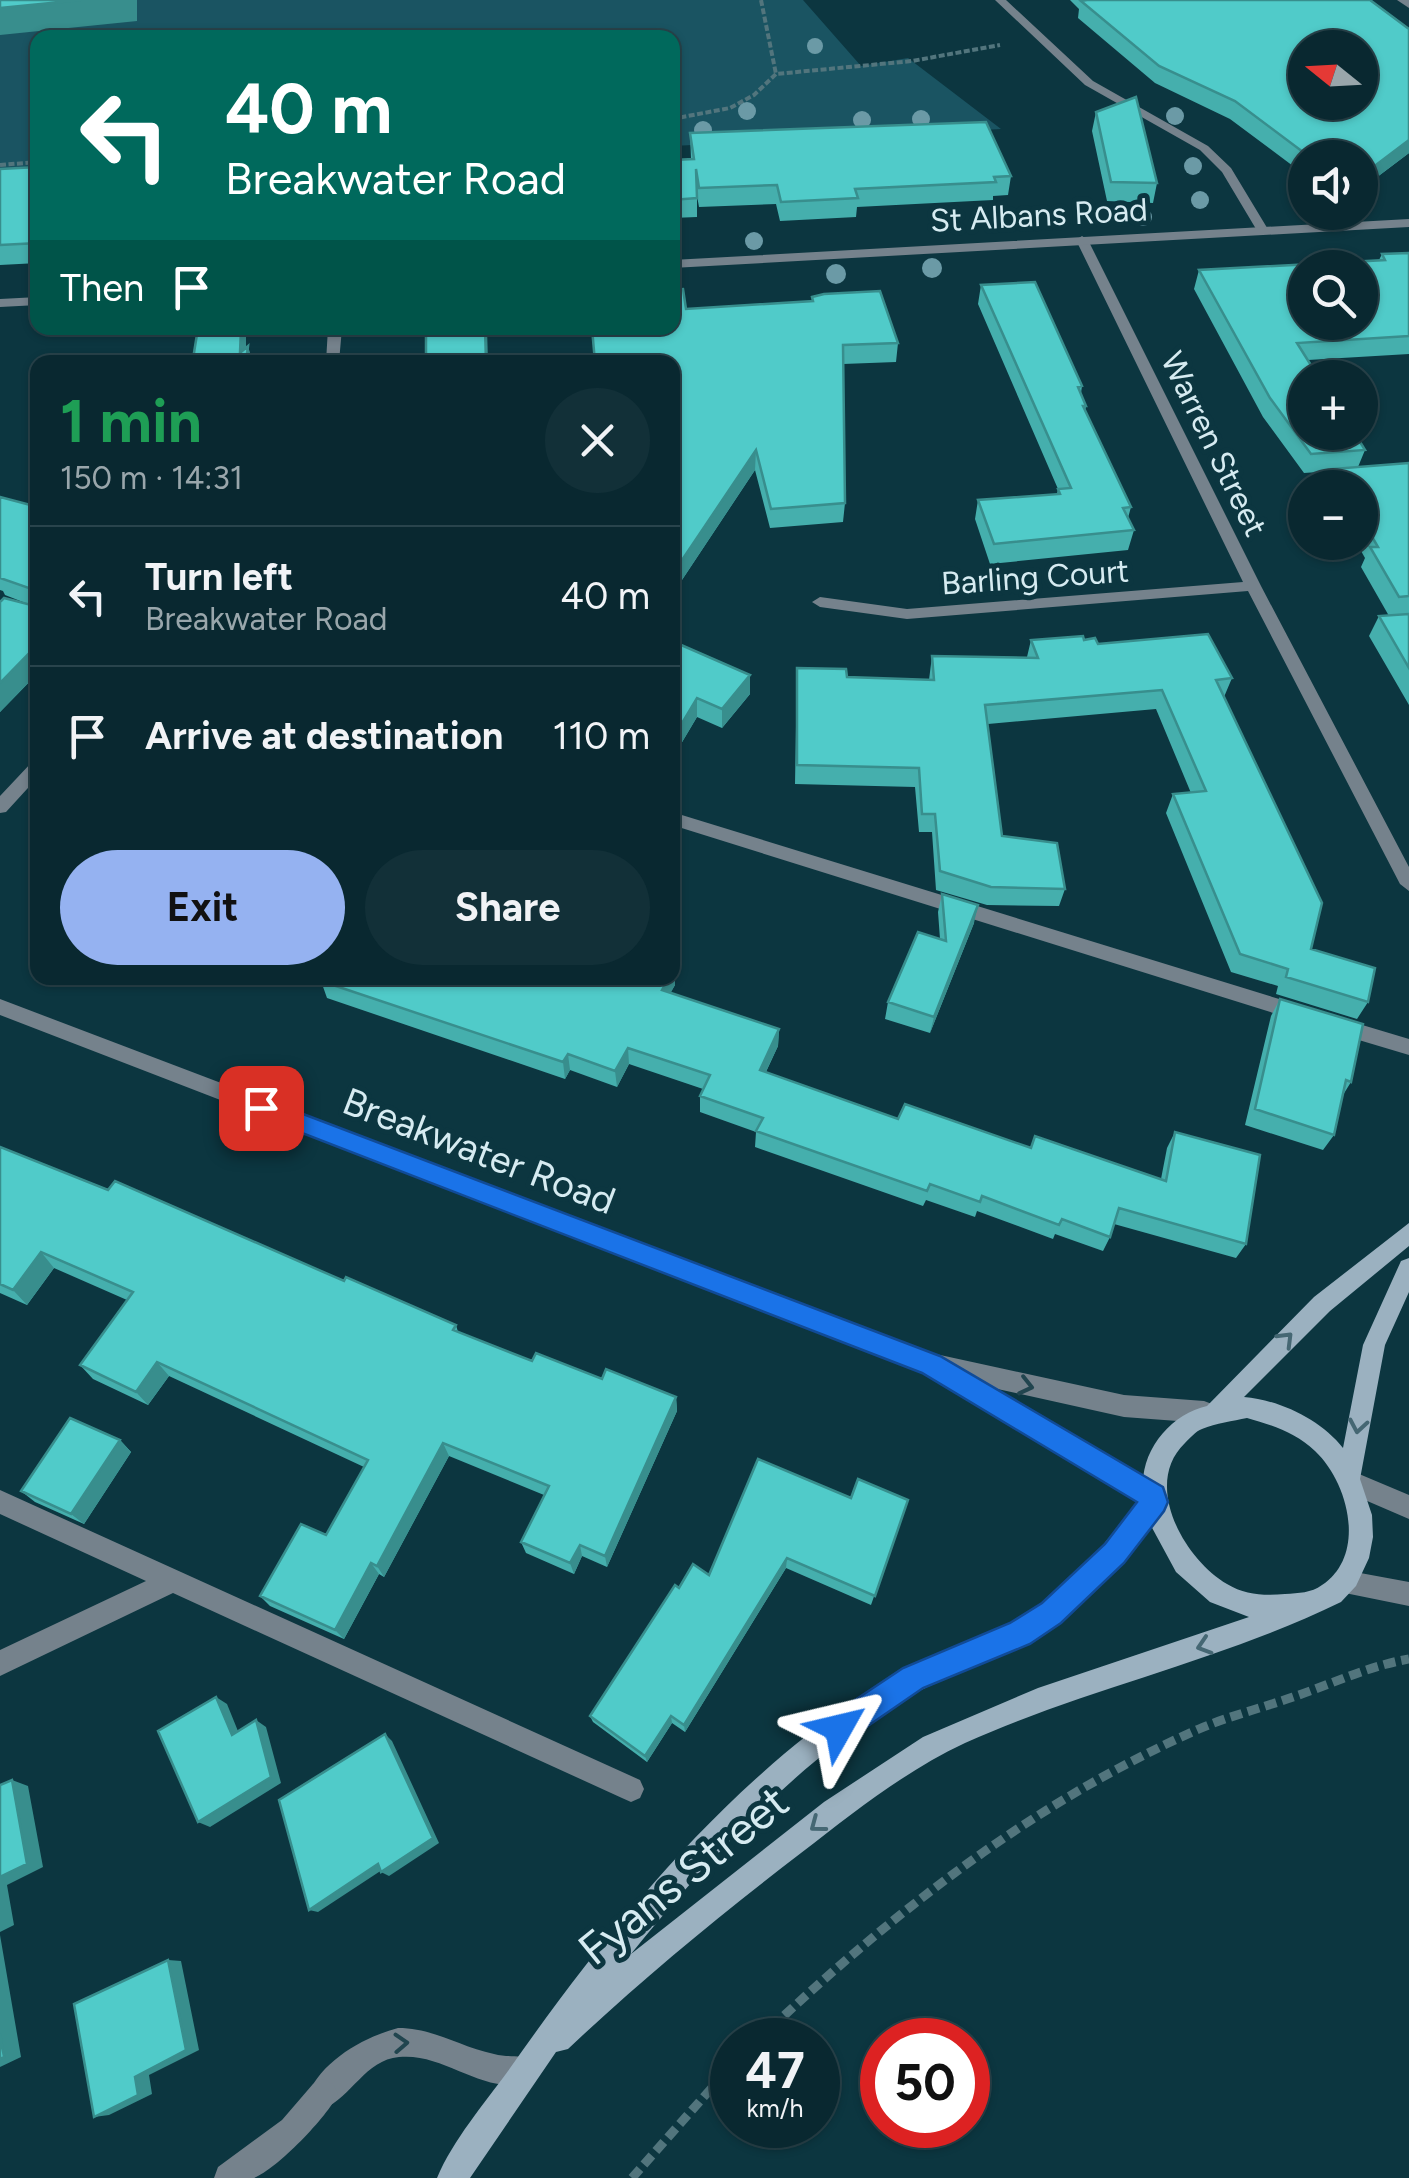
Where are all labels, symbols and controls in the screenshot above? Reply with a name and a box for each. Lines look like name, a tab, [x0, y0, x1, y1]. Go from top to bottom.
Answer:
north arrow	[1288, 30, 1378, 120]
map controls	[1288, 30, 1378, 560]
text: 40 m	[225, 66, 392, 151]
icon: left	[60, 70, 190, 200]
button: sound	[1288, 140, 1378, 230]
text: Breakwater Road	[225, 151, 566, 205]
street label: St Albans Road	[929, 190, 1149, 240]
button: search	[1288, 250, 1378, 340]
icon: arrive	[164, 260, 219, 315]
text: Then	[60, 265, 144, 311]
street label: Warren Street	[1153, 346, 1275, 542]
button: +	[1288, 360, 1378, 450]
text: 1 min	[60, 385, 202, 457]
button: close	[545, 388, 650, 493]
text: 150 m · 14:31	[60, 459, 243, 497]
button: −	[1288, 470, 1378, 560]
street label: Barling Court	[940, 551, 1130, 603]
text: Turn left	[145, 554, 293, 600]
icon: left	[60, 569, 115, 624]
text: 40 m	[560, 573, 650, 619]
text: Breakwater Road	[145, 600, 388, 638]
icon: arrive	[60, 709, 115, 764]
text: Arrive at destination	[145, 713, 503, 759]
text: 110 m	[553, 713, 650, 759]
button: Exit	[60, 850, 345, 965]
button: Share	[365, 850, 650, 965]
pin	[219, 1066, 304, 1151]
street label: Breakwater Road	[336, 1078, 622, 1224]
icon: arrive	[234, 1081, 289, 1136]
one-way arrow	[1274, 1333, 1292, 1351]
one-way arrow	[1017, 1374, 1034, 1395]
one-way arrow	[1348, 1418, 1369, 1435]
one-way arrow	[1197, 1635, 1214, 1655]
position arrow	[787, 1676, 891, 1780]
street label: Fyans Street	[567, 1774, 799, 1976]
one-way arrow	[810, 1813, 828, 1830]
speed limit sign: 50	[860, 2018, 990, 2148]
one-way arrow	[394, 2033, 409, 2054]
text: 47	[745, 2040, 805, 2101]
text: km/h	[746, 2093, 804, 2123]

